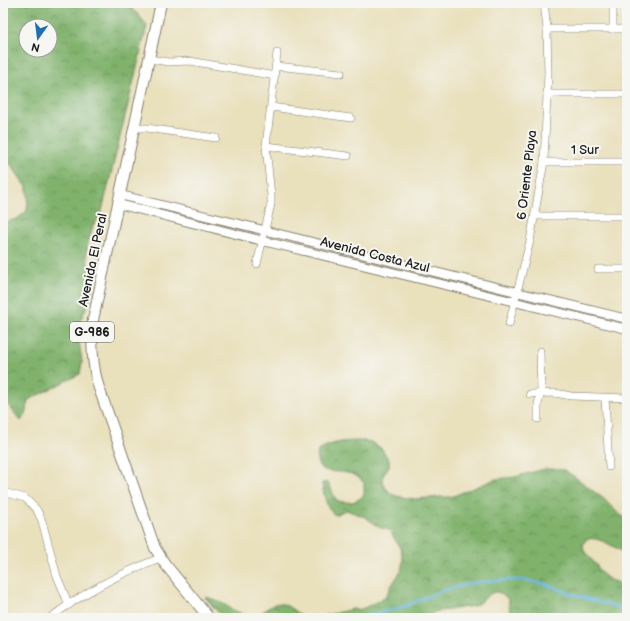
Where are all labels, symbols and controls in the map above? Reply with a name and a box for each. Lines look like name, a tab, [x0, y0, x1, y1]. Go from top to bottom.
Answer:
north arrow	[18, 18, 58, 58]
text: N	[30, 40, 41, 55]
street label: 6 Oriente Playa	[514, 129, 540, 221]
street label: 1 Sur	[571, 142, 599, 158]
street label: Avenida El Peral	[75, 212, 111, 308]
street label: Avenida Costa Azul	[319, 234, 431, 276]
road number: G-986	[70, 322, 114, 342]

